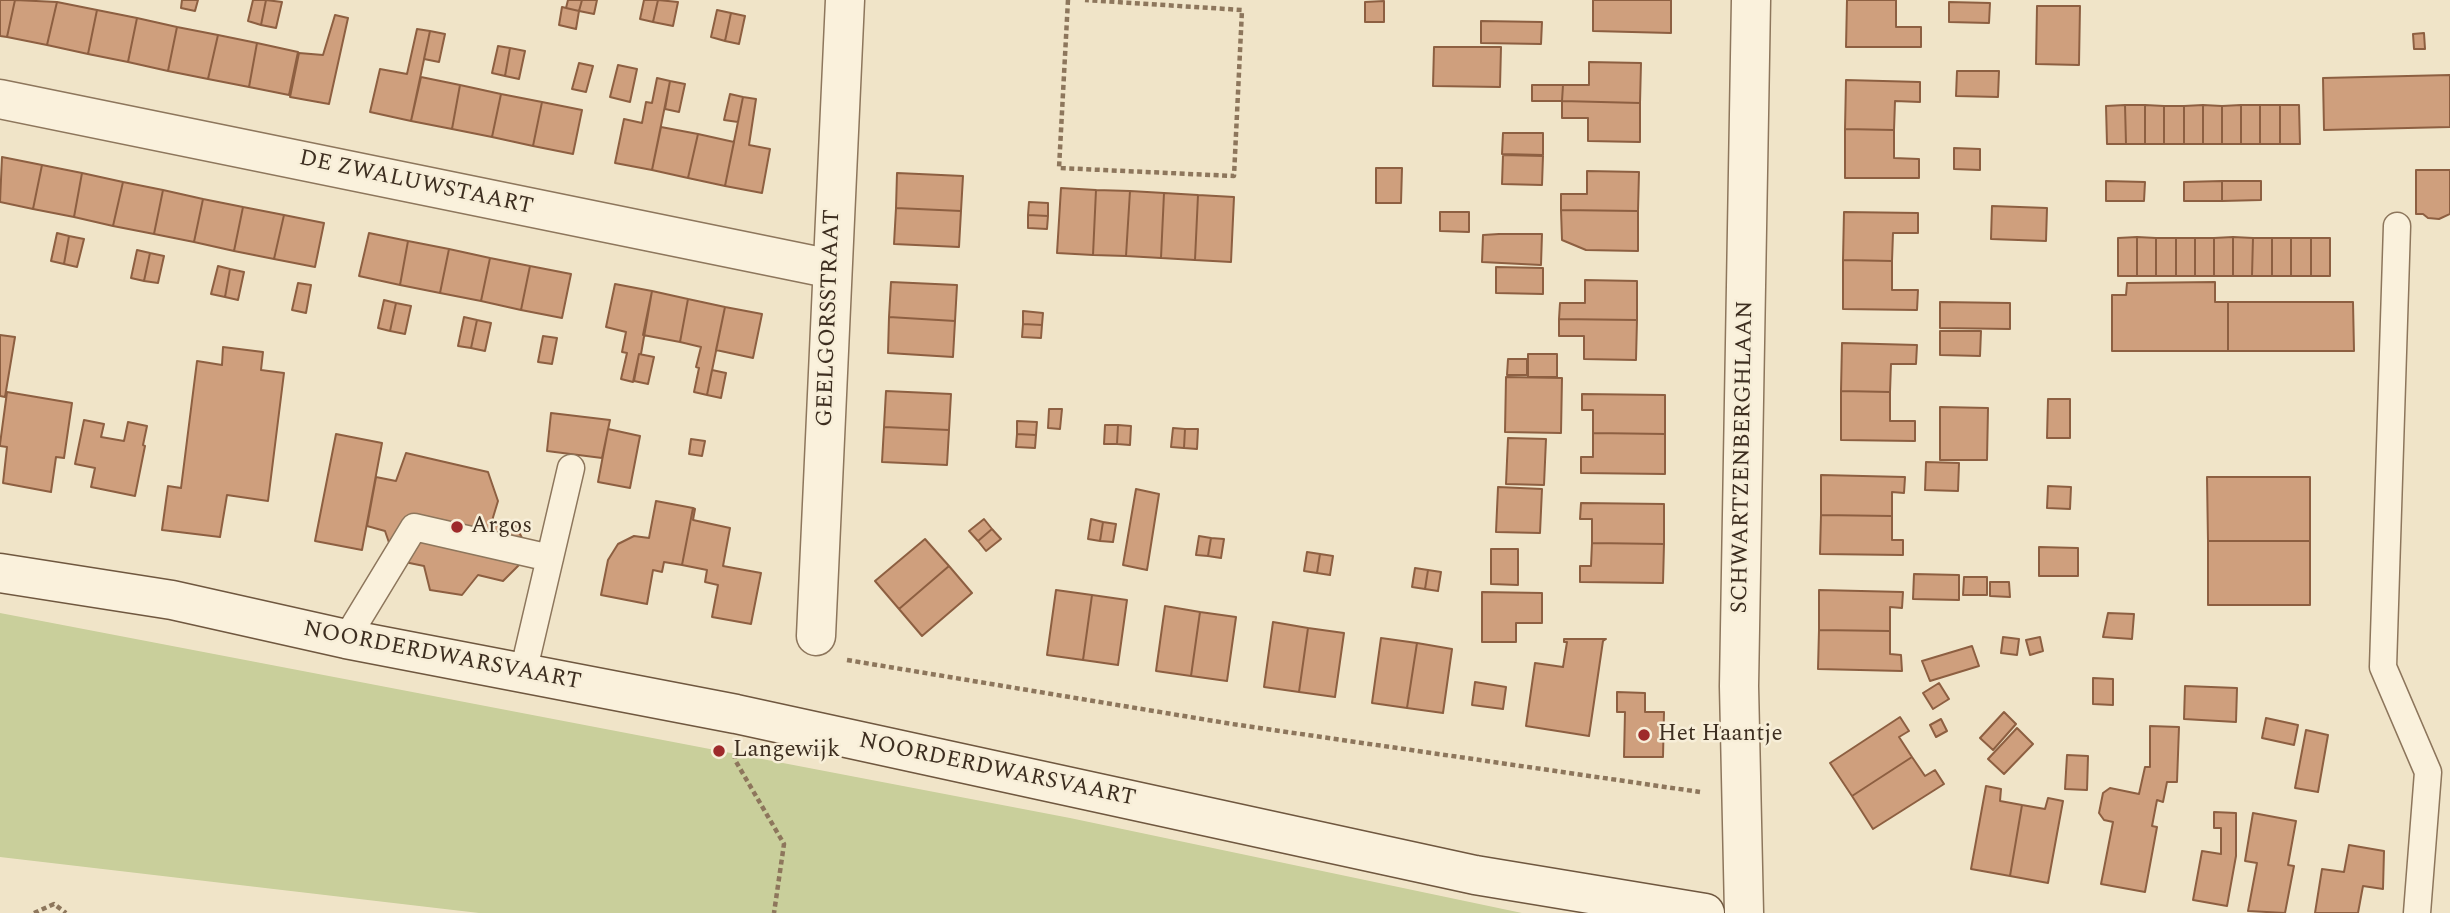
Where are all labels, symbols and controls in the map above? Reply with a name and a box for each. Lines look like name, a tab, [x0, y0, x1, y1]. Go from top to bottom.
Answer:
street label: DE ZWALUWSTAART	[296, 146, 536, 222]
street label: GEELGORSSTRAAT	[812, 209, 848, 427]
street label: SCHWARTZENBERGHLAAN	[1727, 300, 1761, 614]
place label: Argos	[471, 513, 532, 541]
marker: Argos	[449, 519, 465, 535]
street label: NOORDERDWARSVAART	[301, 617, 583, 697]
place label: Het Haantje	[1658, 721, 1783, 749]
marker: Het Haantje	[1636, 727, 1652, 743]
street label: NOORDERDWARSVAART	[856, 728, 1138, 814]
place label: Langewijk	[733, 737, 840, 765]
marker: Langewijk	[711, 743, 727, 759]

